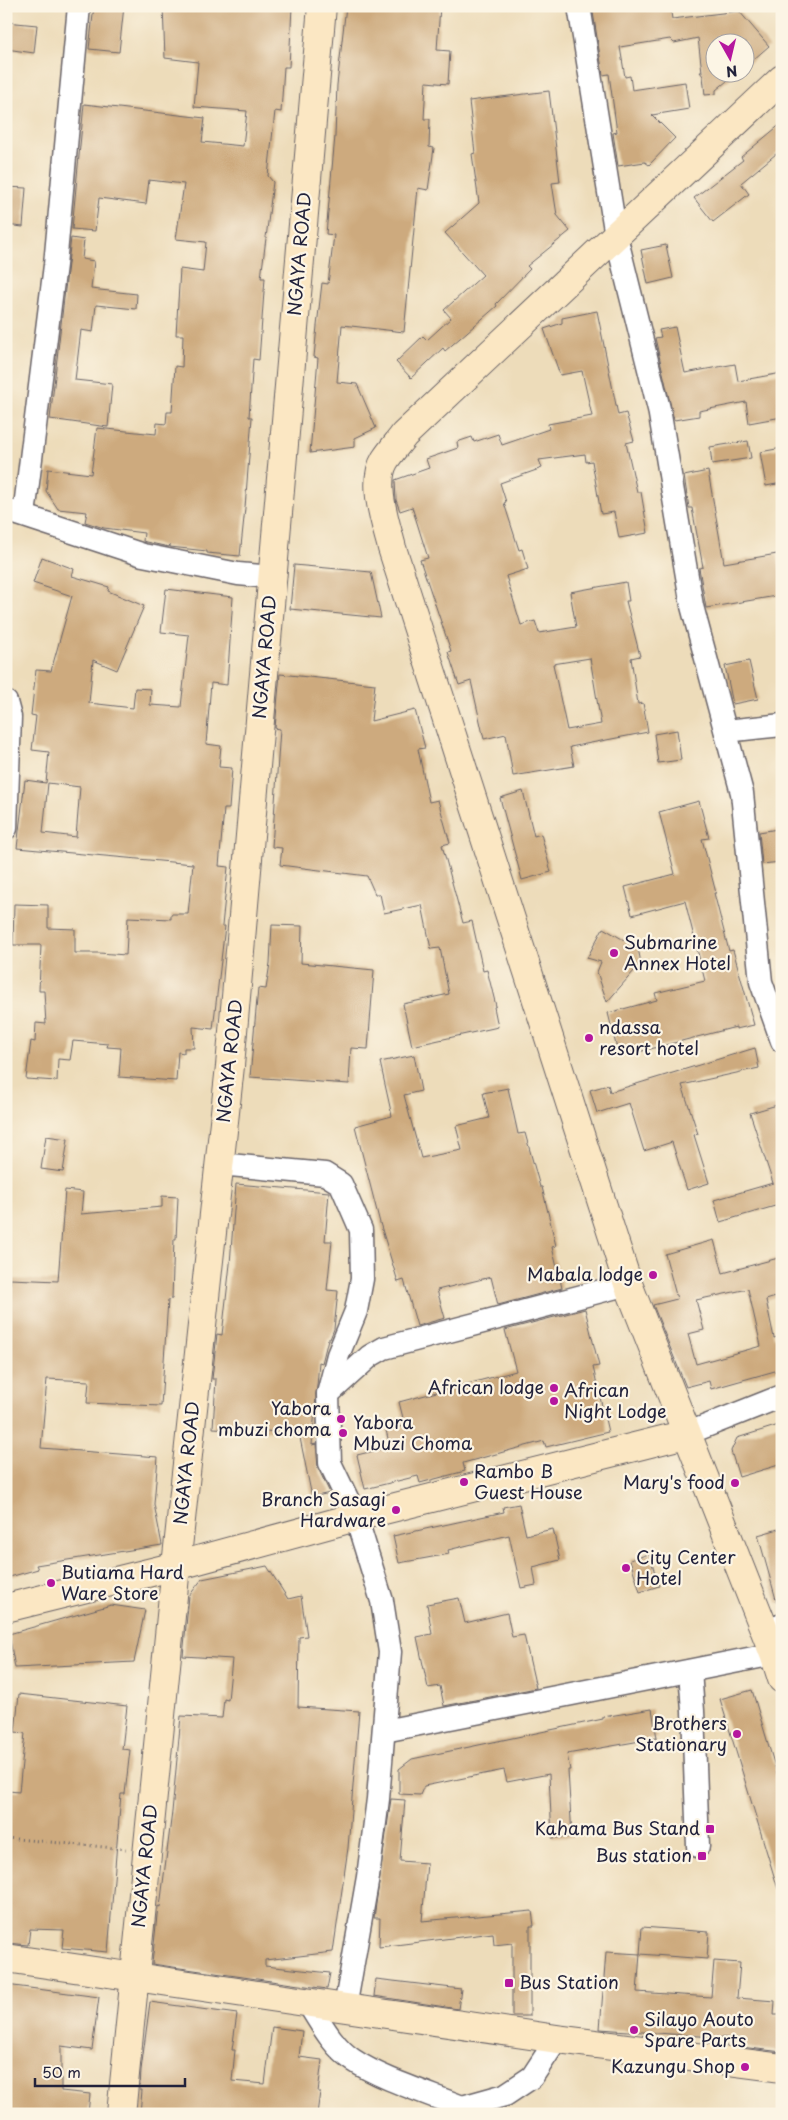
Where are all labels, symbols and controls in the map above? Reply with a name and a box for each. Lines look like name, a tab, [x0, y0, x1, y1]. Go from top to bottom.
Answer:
north arrow	[706, 32, 756, 82]
text: N	[725, 60, 739, 83]
street label: NGAYA ROAD	[280, 191, 317, 317]
street label: NGAYA ROAD	[245, 594, 282, 720]
place label: Submarine Annex Hotel	[624, 928, 731, 976]
marker: Submarine Annex Hotel	[608, 947, 620, 959]
street label: NGAYA ROAD	[209, 998, 248, 1124]
place label: ndassa resort hotel	[599, 1013, 699, 1061]
marker: ndassa resort hotel	[583, 1032, 595, 1044]
place label: Mabala lodge	[527, 1260, 643, 1287]
marker: Mabala lodge	[647, 1269, 659, 1281]
place label: African lodge	[428, 1373, 544, 1400]
place label: African Night Lodge	[564, 1376, 667, 1424]
marker: African lodge	[548, 1382, 560, 1394]
place label: Yabora mbuzi choma	[218, 1394, 332, 1442]
marker: African Night Lodge	[548, 1395, 560, 1407]
street label: NGAYA ROAD	[166, 1400, 205, 1526]
place label: Yabora Mbuzi Choma	[353, 1408, 473, 1456]
marker: Yabora mbuzi choma	[335, 1413, 347, 1425]
marker: Yabora Mbuzi Choma	[337, 1427, 349, 1439]
place label: Rambo B Guest House	[474, 1457, 583, 1505]
place label: Mary's food	[623, 1468, 725, 1495]
marker: Rambo B Guest House	[458, 1476, 470, 1488]
marker: Mary's food	[729, 1477, 741, 1489]
place label: Branch Sasagi Hardware	[261, 1485, 386, 1533]
marker: Branch Sasagi Hardware	[390, 1504, 402, 1516]
place label: City Center Hotel	[636, 1543, 736, 1591]
place label: Butiama Hard Ware Store	[61, 1558, 184, 1606]
marker: City Center Hotel	[620, 1562, 632, 1574]
marker: Butiama Hard Ware Store	[45, 1577, 57, 1589]
place label: Brothers Stationary	[635, 1709, 727, 1757]
marker: Brothers Stationary	[731, 1728, 743, 1740]
street label: NGAYA ROAD	[124, 1803, 163, 1929]
place label: Kahama Bus Stand	[535, 1814, 700, 1841]
marker: Kahama Bus Stand	[704, 1823, 716, 1835]
place label: Bus station	[596, 1841, 692, 1868]
marker: Bus station	[696, 1850, 708, 1862]
place label: Bus Station	[519, 1968, 619, 1995]
marker: Bus Station	[503, 1977, 515, 1989]
place label: Silayo Aouto Spare Parts	[644, 2005, 754, 2053]
marker: Silayo Aouto Spare Parts	[628, 2024, 640, 2036]
place label: Kazungu Shop	[611, 2052, 735, 2079]
scale bar	[35, 2055, 185, 2087]
text: 50 m	[42, 2060, 81, 2083]
marker: Kazungu Shop	[739, 2061, 751, 2073]

